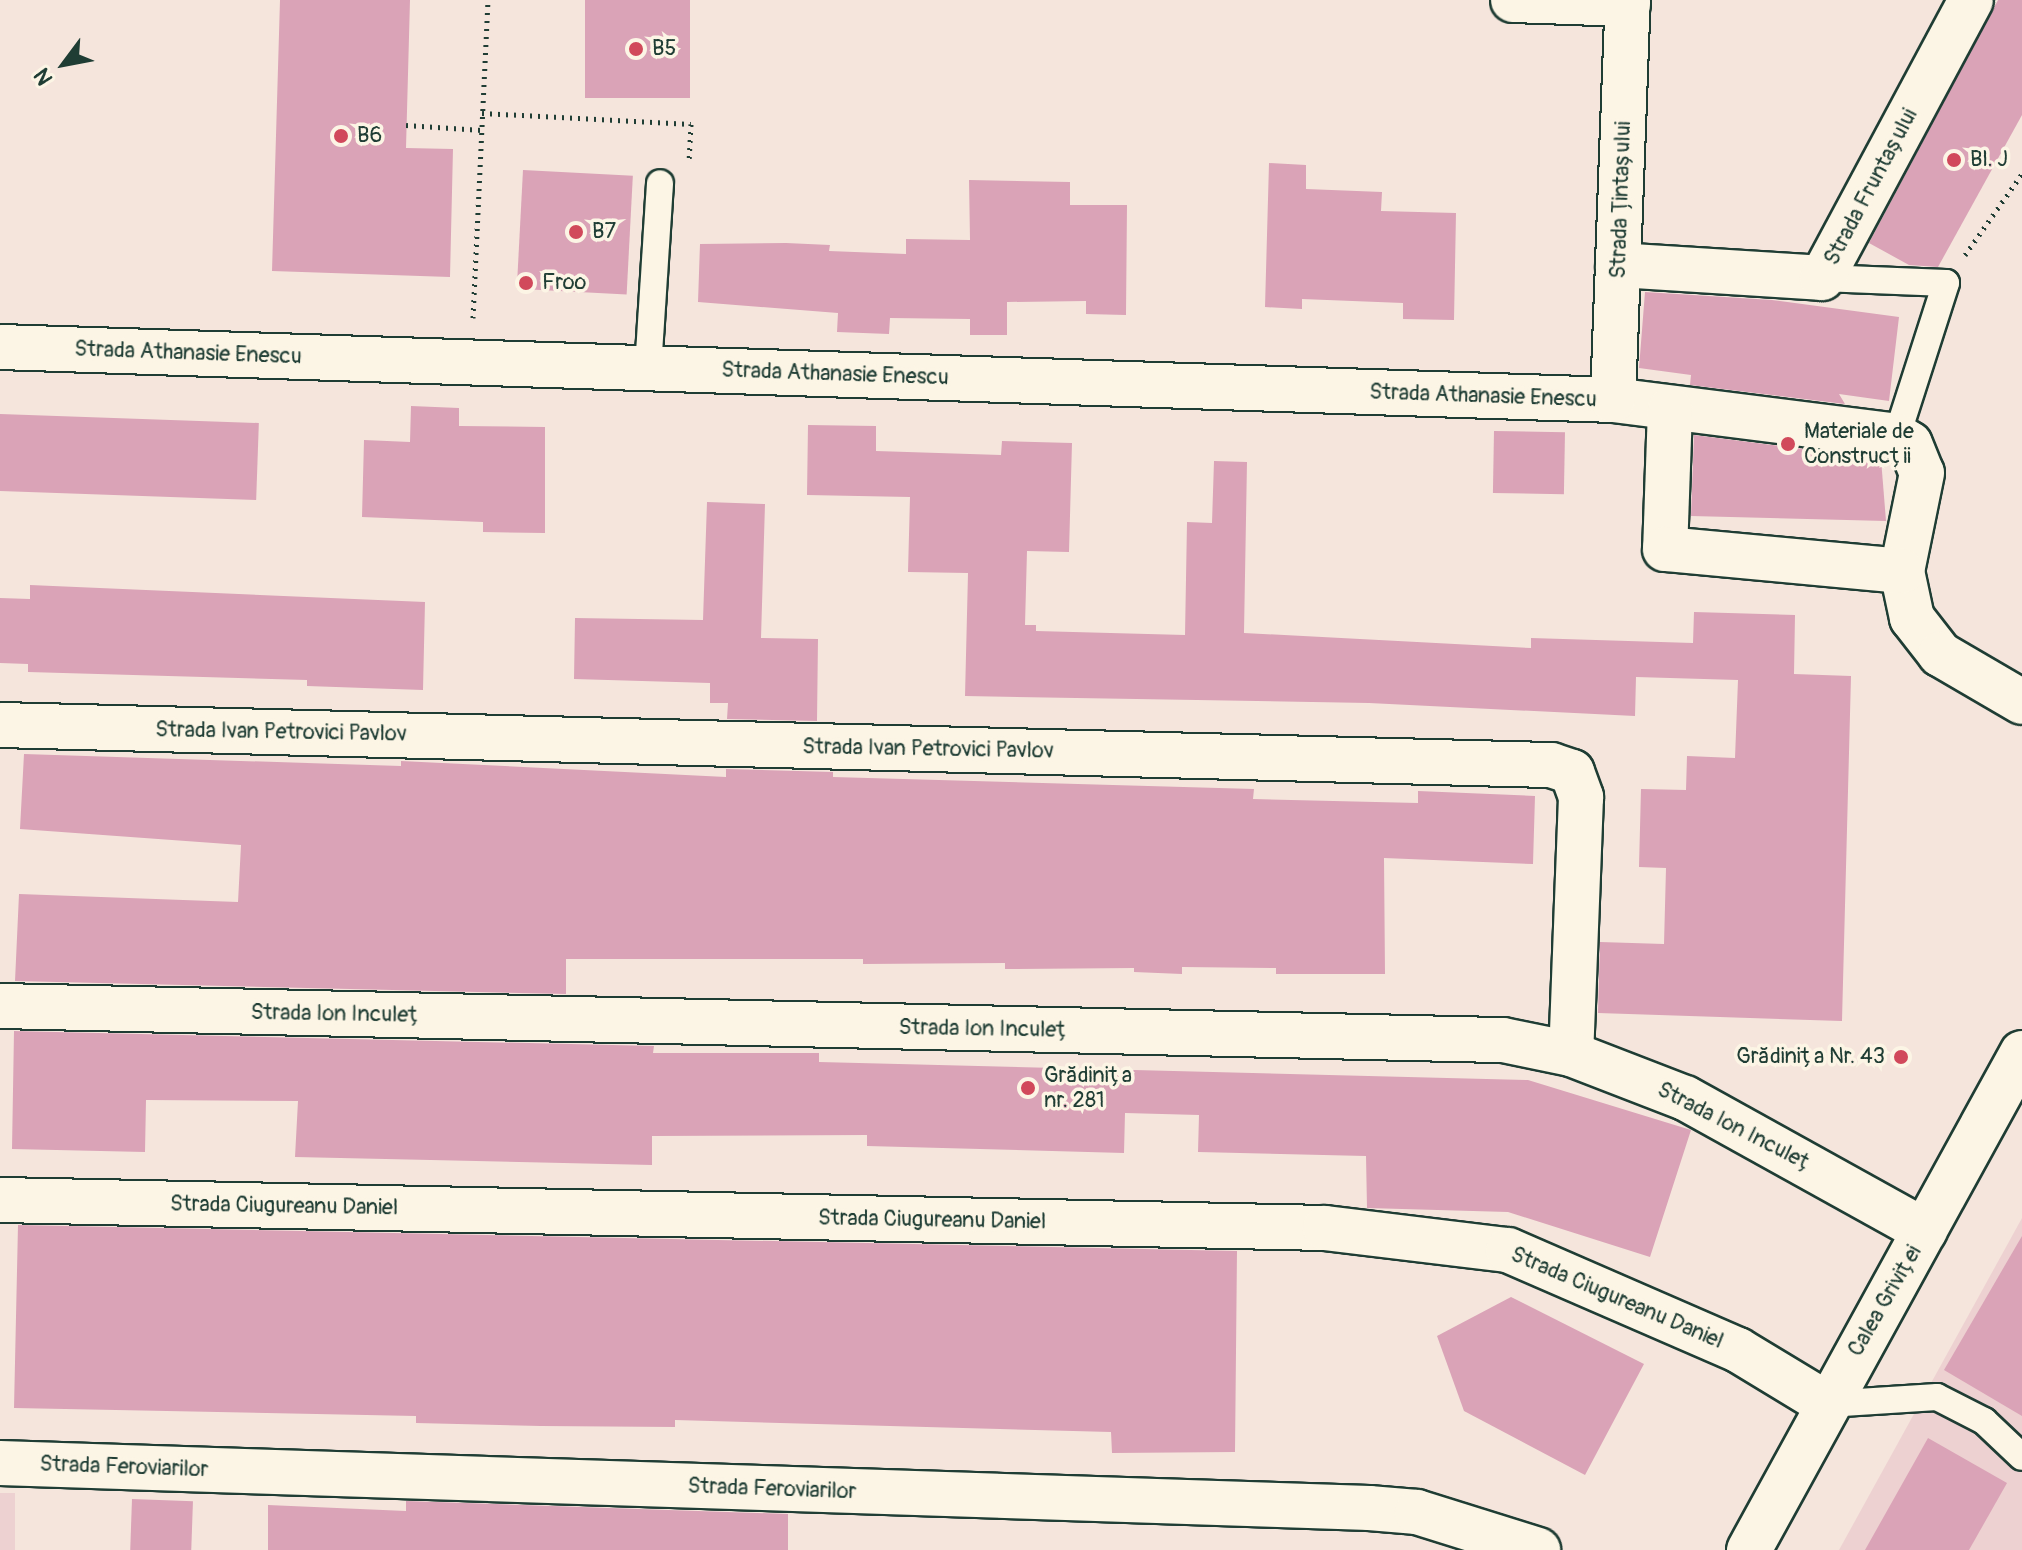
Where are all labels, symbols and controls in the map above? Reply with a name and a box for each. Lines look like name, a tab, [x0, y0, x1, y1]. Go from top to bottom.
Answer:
north arrow	[24, 24, 104, 104]
place label: B5	[652, 36, 676, 62]
marker: B5	[627, 40, 645, 58]
text: N	[28, 63, 59, 90]
street label: Strada Fruntașului	[1819, 104, 1923, 270]
street label: Strada Țintașului	[1605, 121, 1637, 279]
place label: B6	[357, 123, 382, 149]
marker: B6	[332, 127, 350, 145]
place label: Bl. J	[1970, 147, 2008, 173]
marker: Bl. J	[1945, 151, 1963, 169]
place label: B7	[592, 219, 616, 245]
marker: B7	[567, 223, 585, 241]
place label: Froo	[542, 270, 586, 296]
marker: Froo	[517, 274, 535, 292]
street label: Strada Athanasie Enescu	[74, 336, 302, 370]
street label: Strada Athanasie Enescu	[721, 357, 949, 391]
street label: Strada Athanasie Enescu	[1369, 379, 1597, 413]
place label: Materiale de Construcții	[1804, 418, 1914, 470]
marker: Materiale de Construcții	[1779, 435, 1797, 453]
street label: Strada Ivan Petrovici Pavlov	[155, 717, 407, 747]
street label: Strada Ivan Petrovici Pavlov	[802, 734, 1054, 764]
street label: Strada Ion Inculeț	[250, 999, 422, 1029]
street label: Strada Ion Inculeț	[898, 1014, 1070, 1044]
place label: Grădinița Nr. 43	[1736, 1044, 1885, 1070]
marker: Grădinița Nr. 43	[1892, 1048, 1910, 1066]
place label: Grădinița nr. 281	[1044, 1062, 1132, 1114]
street label: Strada Ion Inculeț	[1653, 1076, 1817, 1178]
marker: Grădinița nr. 281	[1019, 1079, 1037, 1097]
street label: Strada Ciugureanu Daniel	[170, 1191, 398, 1221]
street label: Strada Ciugureanu Daniel	[818, 1205, 1046, 1235]
street label: Strada Ciugureanu Daniel	[1507, 1241, 1727, 1355]
street label: Calea Griviței	[1843, 1241, 1927, 1361]
street label: Strada Feroviarilor	[39, 1451, 209, 1483]
street label: Strada Feroviarilor	[687, 1473, 857, 1505]

